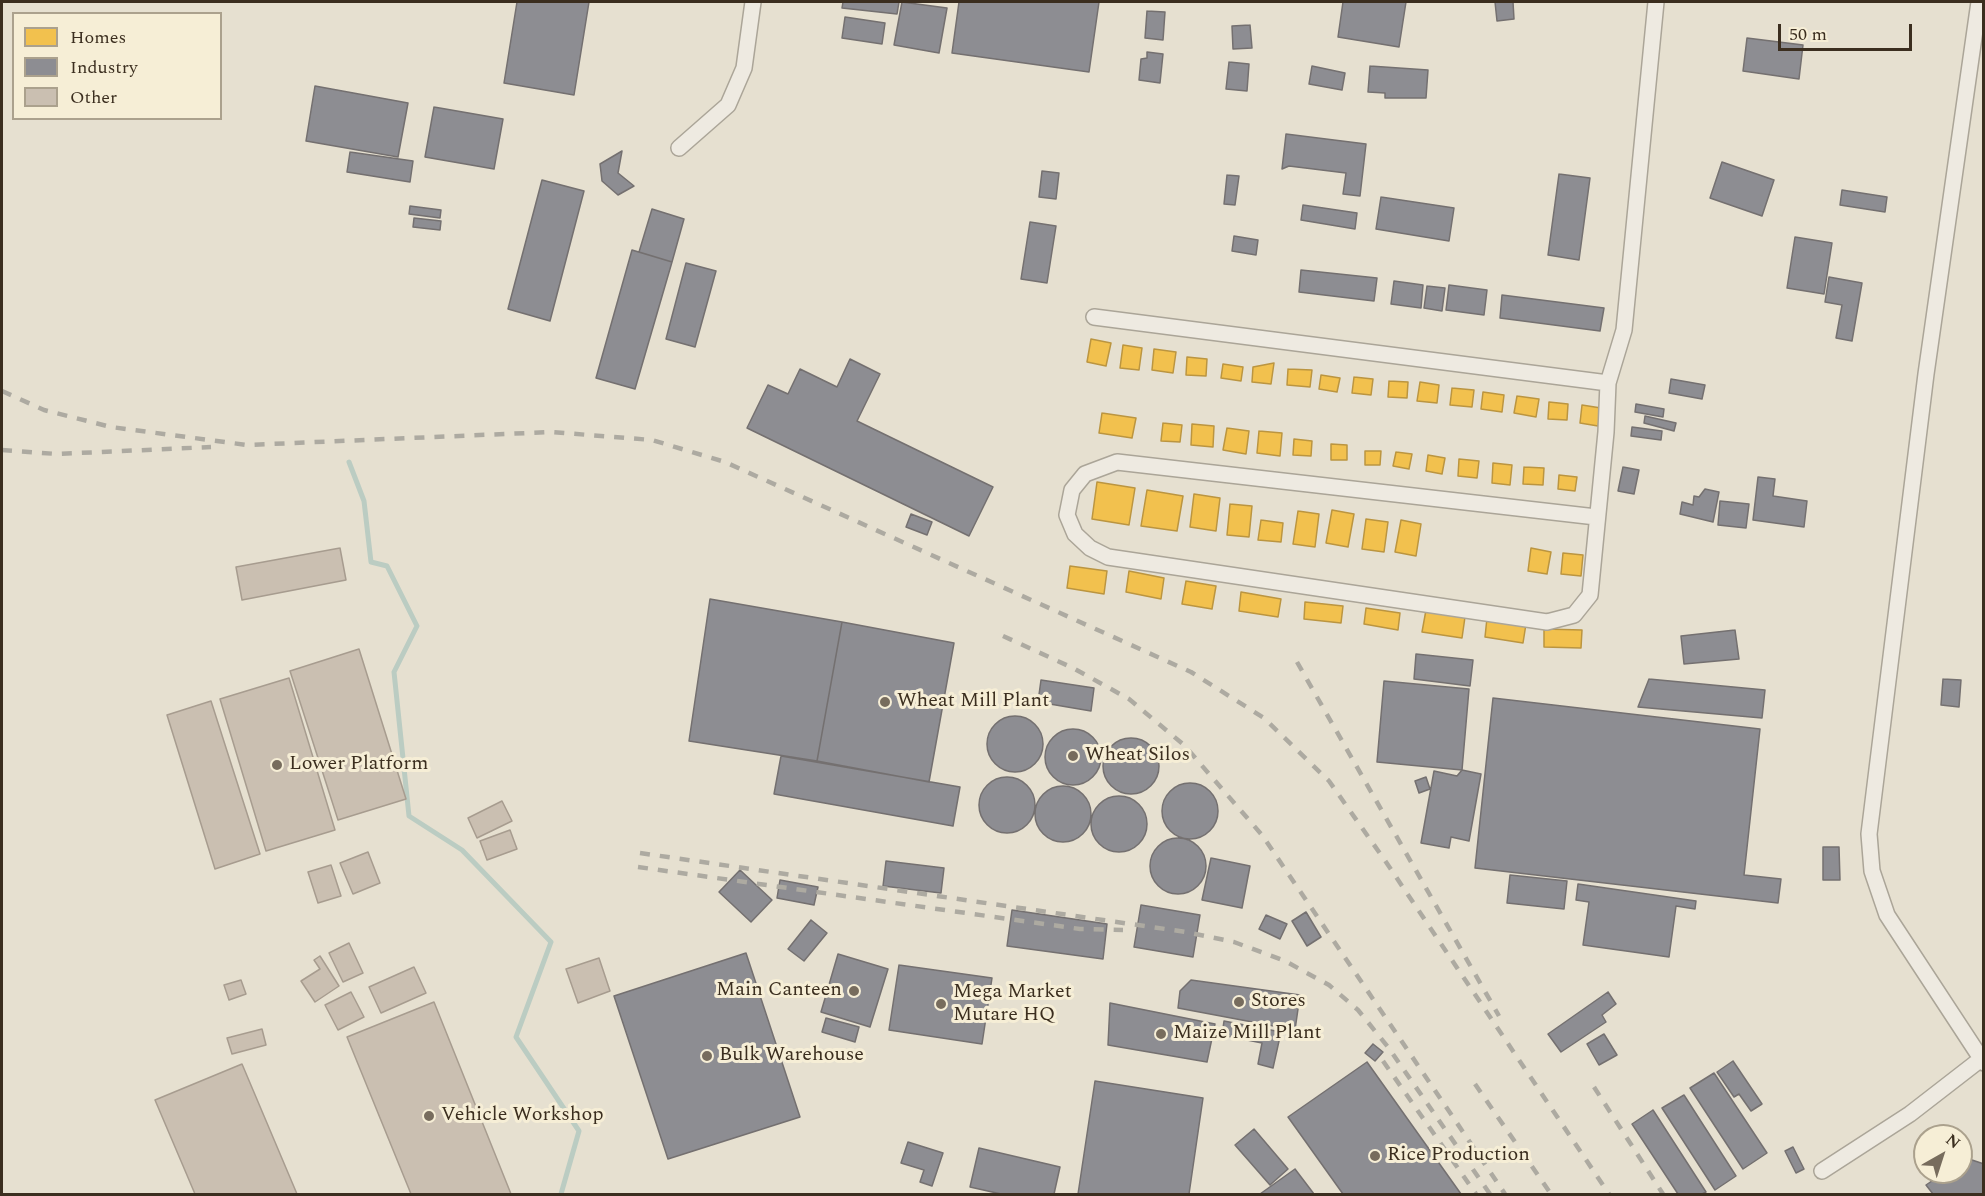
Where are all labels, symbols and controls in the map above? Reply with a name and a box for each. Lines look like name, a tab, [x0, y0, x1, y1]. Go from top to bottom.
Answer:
legend	[12, 12, 222, 120]
scale bar	[1781, 12, 1914, 50]
text: 50 m	[1789, 21, 1827, 48]
text: Homes	[70, 24, 126, 51]
text: Industry	[70, 54, 138, 81]
text: Other	[70, 84, 117, 111]
place label: Wheat Mill Plant	[897, 690, 1049, 714]
marker: Wheat Mill Plant	[878, 695, 892, 709]
place label: Wheat Silos	[1085, 744, 1190, 768]
marker: Wheat Silos	[1066, 749, 1080, 763]
place label: Lower Platform	[289, 753, 428, 777]
marker: Lower Platform	[270, 758, 284, 772]
place label: Main Canteen	[716, 979, 842, 1003]
place label: Mega Market Mutare HQ	[953, 981, 1072, 1028]
marker: Main Canteen	[847, 984, 861, 998]
place label: Stores	[1251, 990, 1306, 1014]
marker: Stores	[1232, 995, 1246, 1009]
marker: Mega Market Mutare HQ	[934, 997, 948, 1011]
place label: Maize Mill Plant	[1173, 1022, 1322, 1046]
marker: Maize Mill Plant	[1154, 1027, 1168, 1041]
place label: Bulk Warehouse	[719, 1044, 864, 1068]
marker: Bulk Warehouse	[700, 1049, 714, 1063]
place label: Vehicle Workshop	[441, 1104, 604, 1128]
marker: Vehicle Workshop	[422, 1109, 436, 1123]
north arrow	[1913, 1124, 1973, 1184]
text: N	[1940, 1128, 1966, 1155]
place label: Rice Production	[1387, 1144, 1530, 1168]
marker: Rice Production	[1368, 1149, 1382, 1163]

